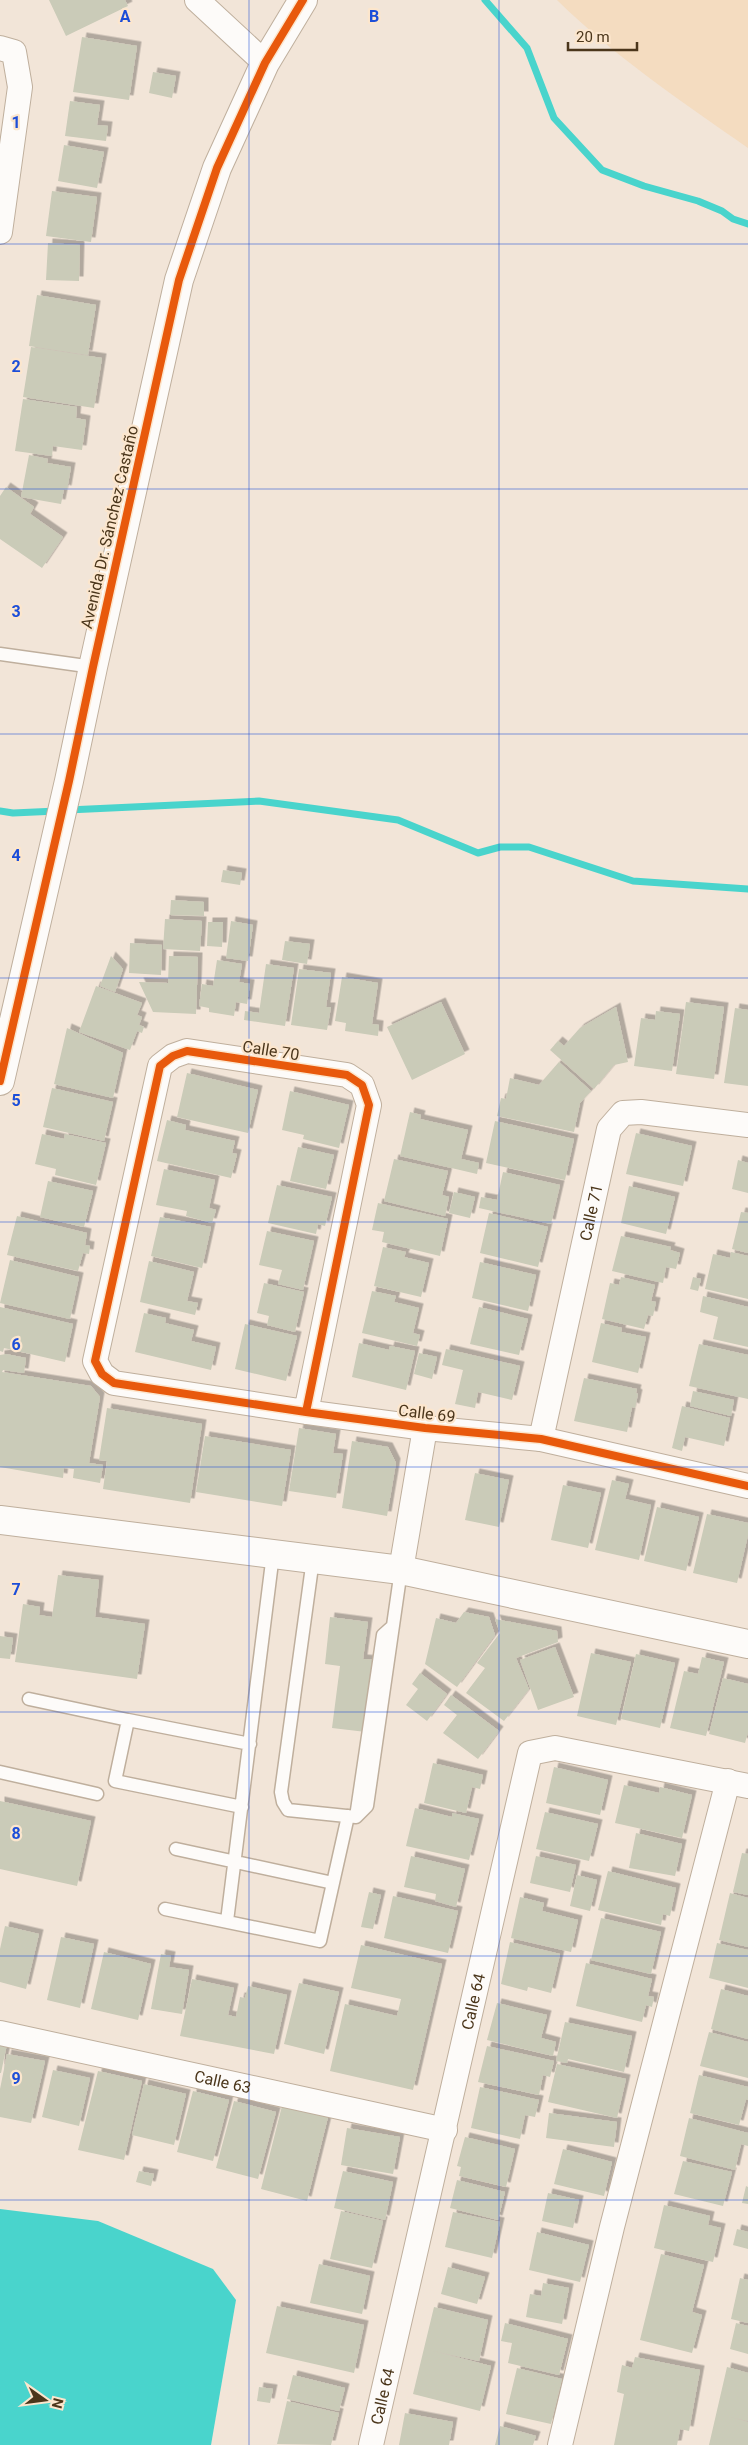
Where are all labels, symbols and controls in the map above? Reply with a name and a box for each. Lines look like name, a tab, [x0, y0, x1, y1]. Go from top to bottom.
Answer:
text: A	[120, 7, 131, 26]
text: B	[369, 7, 379, 26]
scale bar	[568, 20, 637, 52]
text: 20 m	[576, 28, 610, 46]
text: 1	[11, 113, 21, 132]
text: 2	[11, 357, 21, 376]
street label: Avenida Dr. Sánchez Castaño	[77, 424, 142, 630]
text: 3	[11, 602, 21, 621]
text: 4	[11, 846, 21, 865]
street label: Calle 70	[241, 1037, 301, 1064]
text: 5	[11, 1091, 21, 1110]
street label: Calle 71	[576, 1182, 607, 1243]
text: 6	[11, 1335, 21, 1354]
street label: Calle 69	[397, 1401, 457, 1426]
text: 7	[11, 1580, 21, 1599]
text: 8	[11, 1824, 21, 1843]
street label: Calle 64	[458, 1972, 489, 2032]
street label: Calle 63	[193, 2067, 253, 2097]
text: 9	[11, 2069, 21, 2088]
street label: Calle 64	[367, 2366, 398, 2426]
north arrow	[20, 2375, 70, 2425]
text: N	[49, 2396, 67, 2410]

